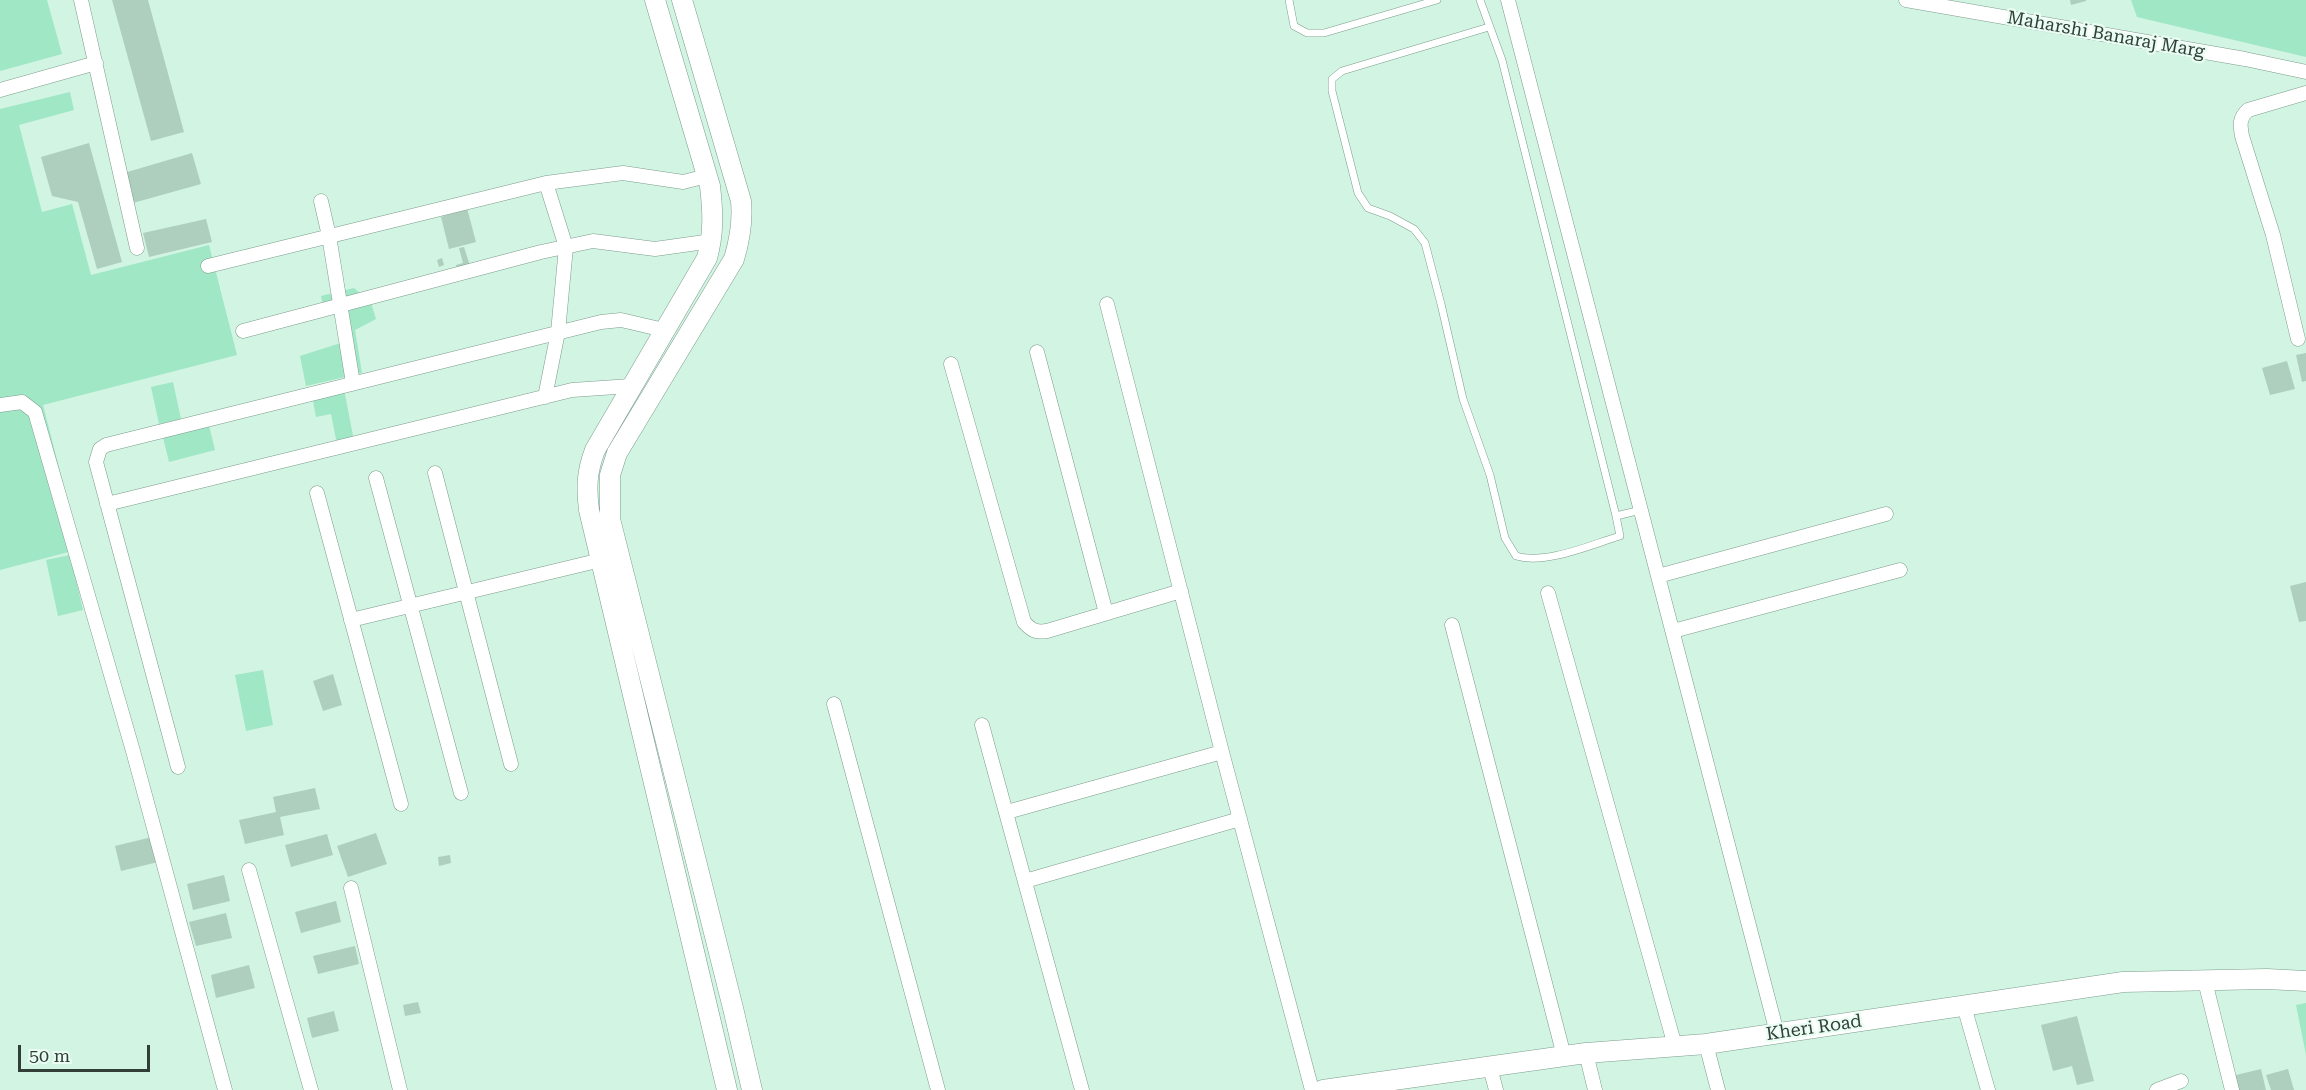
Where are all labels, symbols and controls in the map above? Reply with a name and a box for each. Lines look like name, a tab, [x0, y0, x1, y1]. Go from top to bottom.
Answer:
street label: Maharshi Banaraj Marg	[2006, 7, 2206, 63]
street label: Kheri Road	[1765, 1011, 1863, 1045]
scale bar	[21, 1033, 153, 1071]
text: 50 m	[29, 1045, 70, 1066]

